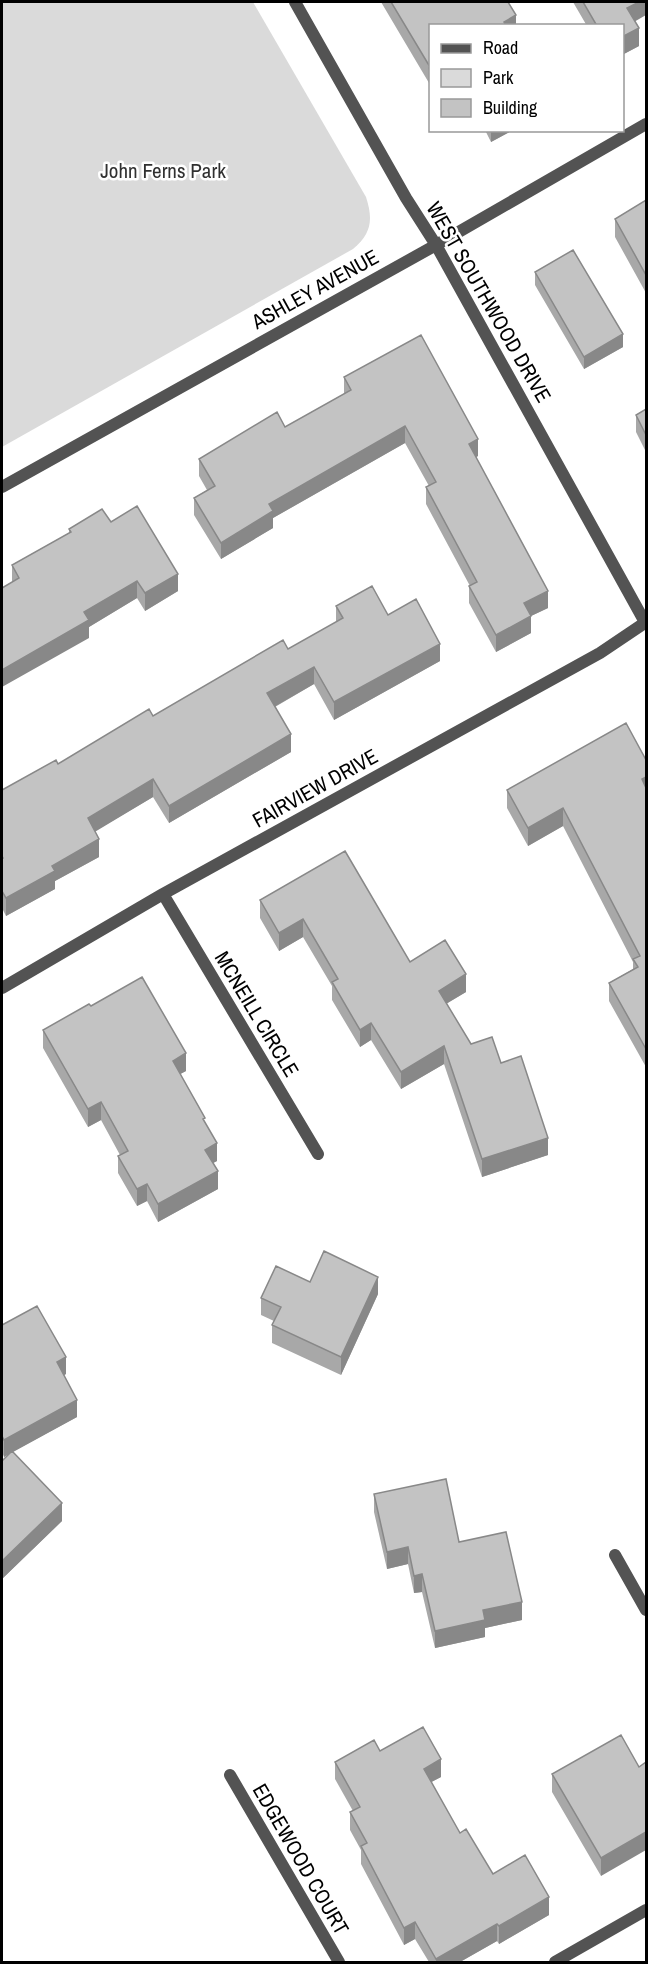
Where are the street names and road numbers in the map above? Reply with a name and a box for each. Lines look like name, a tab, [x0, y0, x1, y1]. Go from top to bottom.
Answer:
street label: WEST SOUTHWOOD DRIVE	[420, 196, 558, 408]
street label: ASHLEY AVENUE	[245, 242, 384, 336]
street label: FAIRVIEW DRIVE	[247, 742, 383, 834]
street label: MCNEILL CIRCLE	[208, 946, 306, 1082]
street label: EDGEWOOD COURT	[246, 1778, 356, 1940]

